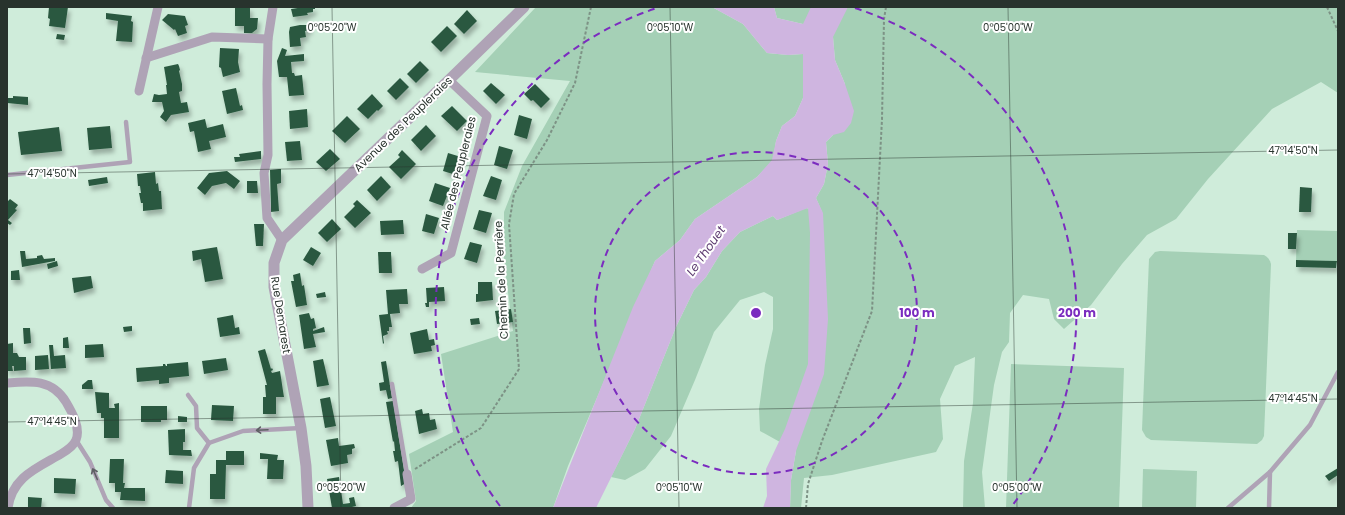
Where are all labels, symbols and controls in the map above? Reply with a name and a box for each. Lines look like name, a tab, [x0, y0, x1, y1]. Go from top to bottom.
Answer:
text: 0°05'20"W	[307, 20, 357, 35]
text: 0°05'10"W	[647, 20, 694, 35]
text: 0°05'00"W	[983, 20, 1033, 35]
street label: Avenue des Peupleraies	[350, 73, 456, 175]
street label: Allée des Peupleraies	[436, 114, 480, 231]
text: 47°14'50"N	[1268, 143, 1318, 158]
text: 47°14'50"N	[27, 166, 77, 181]
street label: Chemin de la Perrière	[490, 220, 512, 340]
water label: Le Thouet	[682, 222, 729, 279]
street label: Rue Demarest	[267, 275, 295, 355]
text: 100 m	[899, 304, 935, 321]
text: 200 m	[1058, 304, 1096, 321]
centre of rings	[749, 306, 763, 320]
text: 47°14'45"N	[1268, 391, 1318, 406]
text: 47°14'45"N	[27, 414, 77, 429]
one-way arrow	[256, 427, 269, 434]
one-way arrow	[91, 469, 98, 481]
text: 0°05'20"W	[316, 480, 366, 495]
text: 0°05'10"W	[656, 480, 703, 495]
text: 0°05'00"W	[992, 480, 1042, 495]

